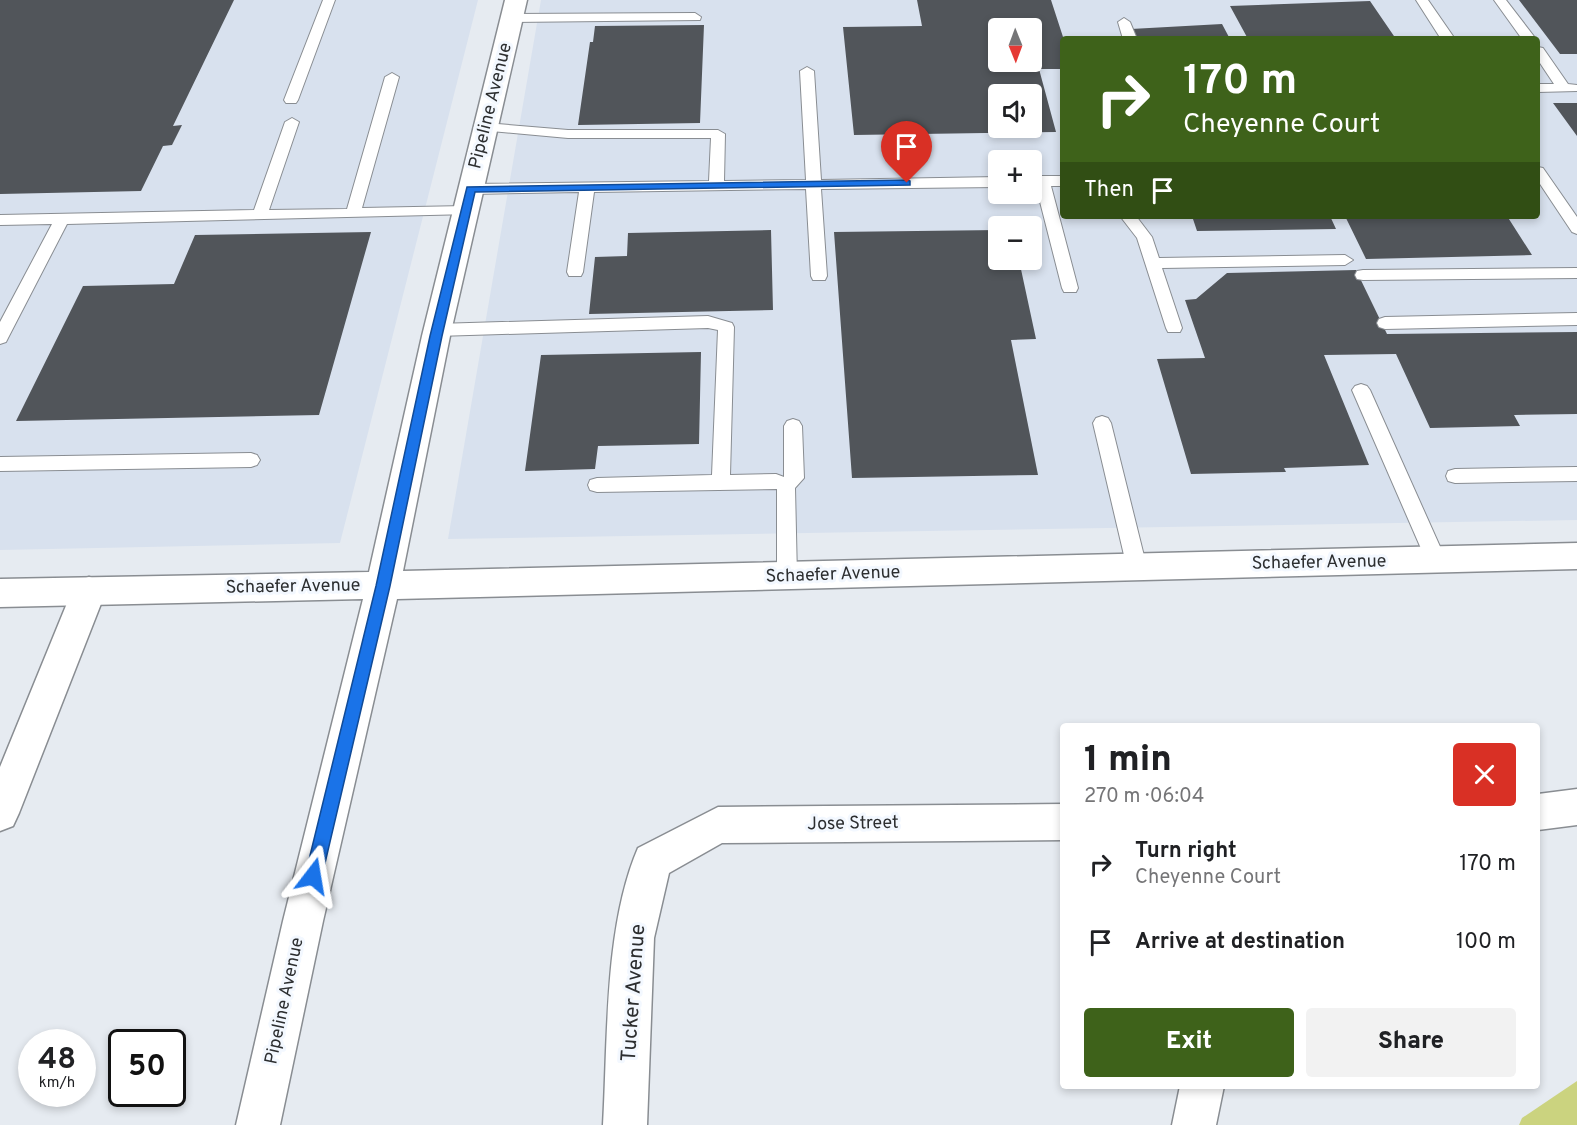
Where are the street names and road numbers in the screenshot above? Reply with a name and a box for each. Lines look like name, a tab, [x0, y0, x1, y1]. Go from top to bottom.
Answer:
street label: Pipeline Avenue	[464, 41, 518, 171]
street label: Schaefer Avenue	[1251, 550, 1387, 576]
street label: Schaefer Avenue	[765, 561, 901, 589]
street label: Schaefer Avenue	[225, 574, 361, 600]
street label: Jose Street	[807, 812, 899, 836]
street label: Tucker Avenue	[616, 923, 652, 1063]
street label: Pipeline Avenue	[260, 935, 310, 1067]

